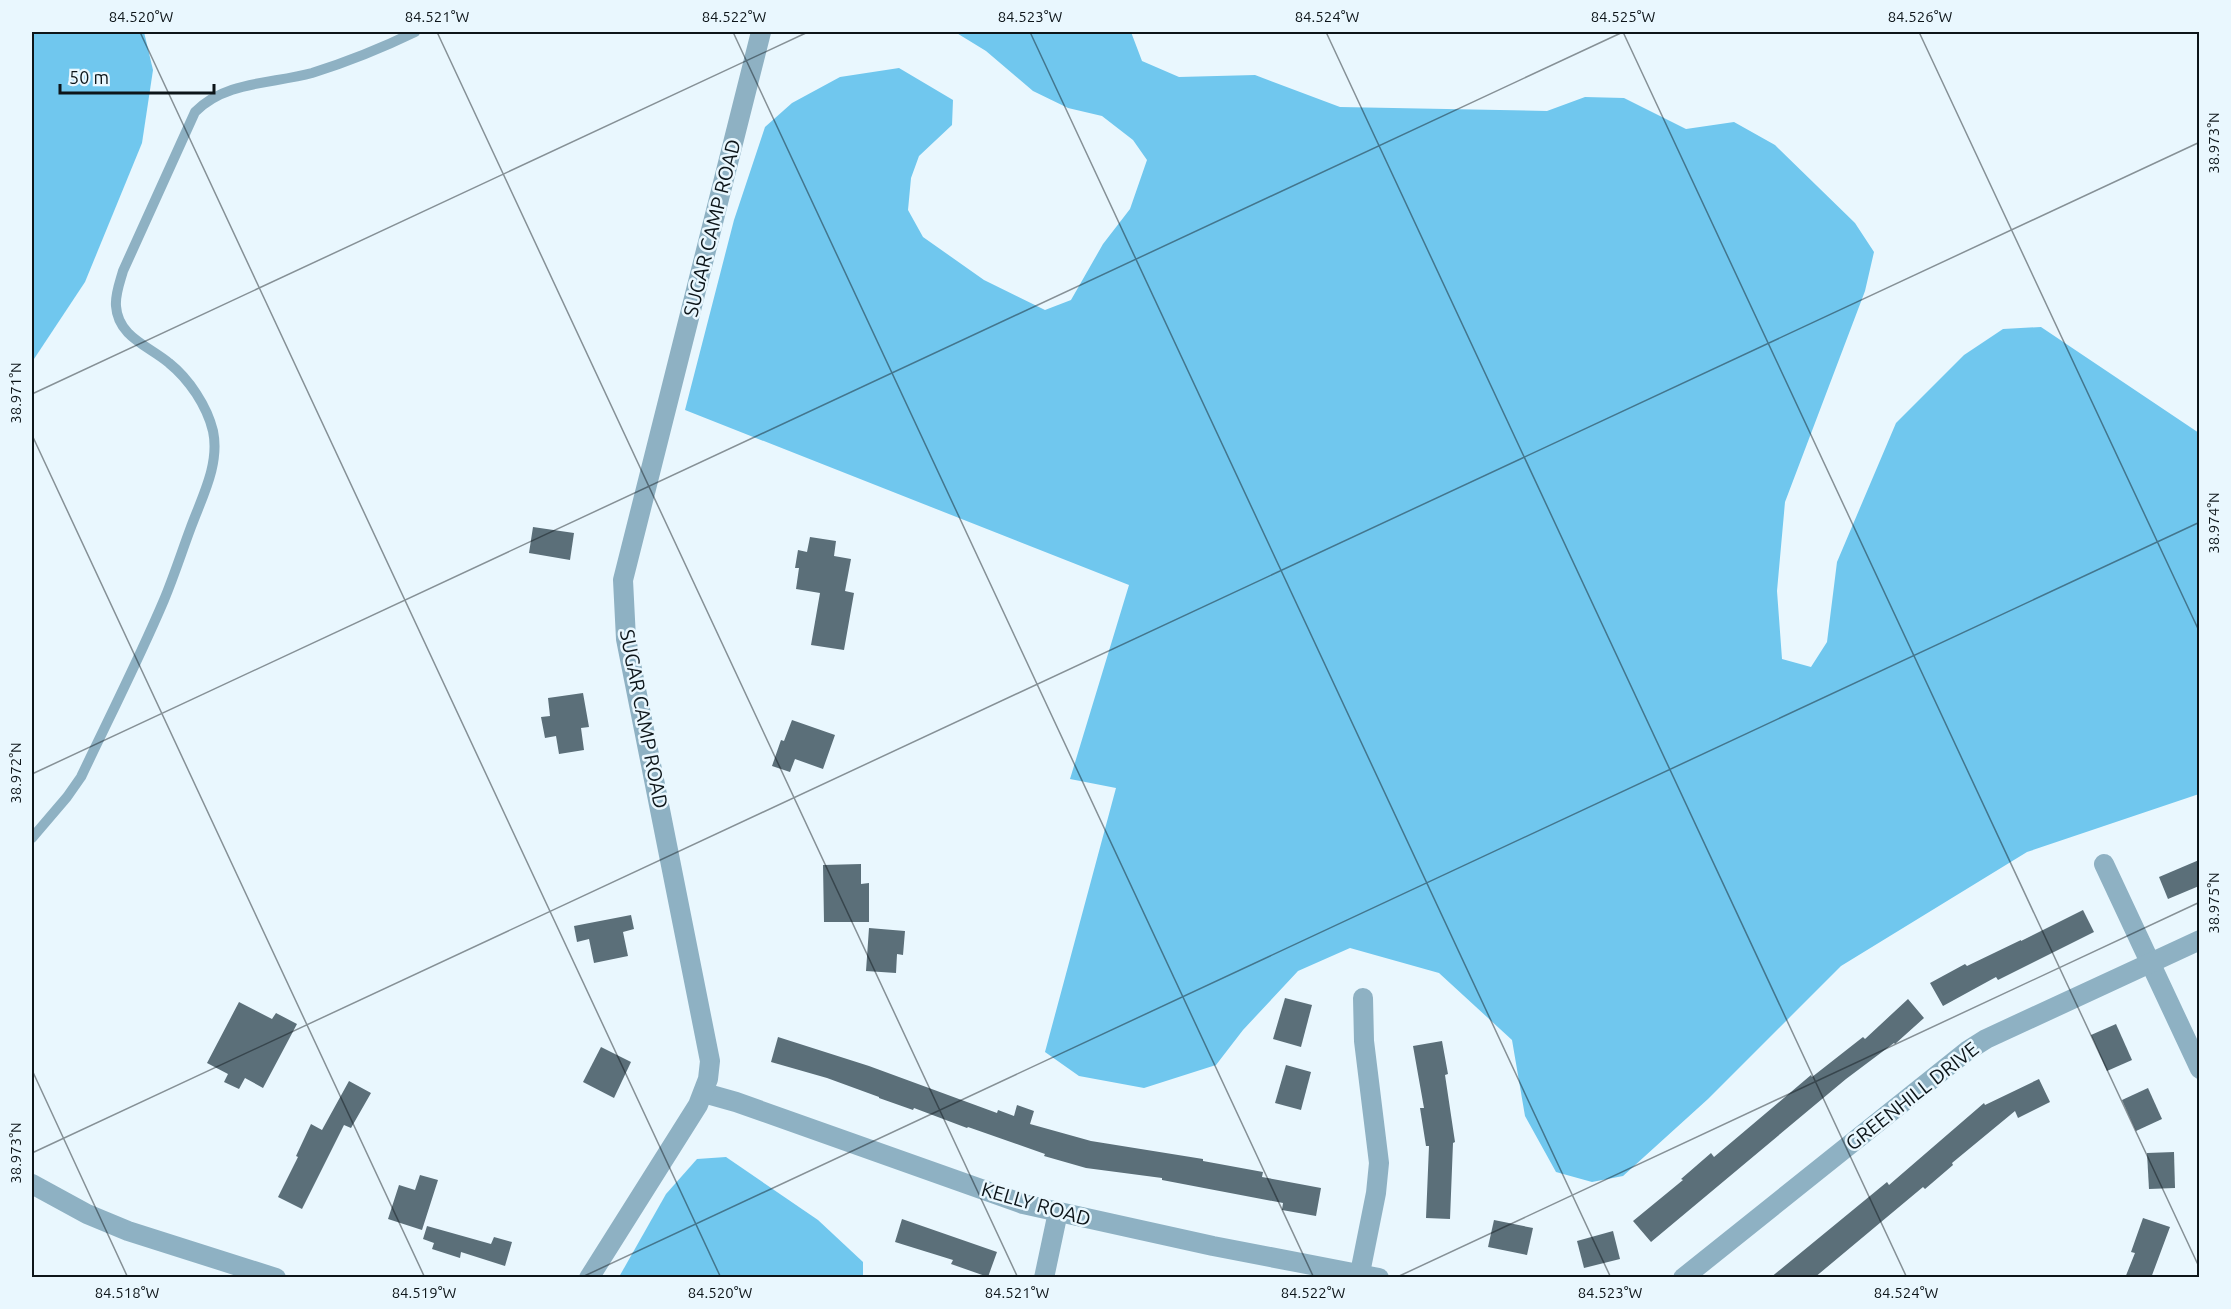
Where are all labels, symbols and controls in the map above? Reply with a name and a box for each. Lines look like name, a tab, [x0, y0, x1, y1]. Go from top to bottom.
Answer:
text: 84.520°W	[109, 8, 173, 25]
text: 84.521°W	[405, 8, 469, 25]
text: 84.522°W	[702, 8, 766, 25]
text: 84.523°W	[998, 8, 1062, 25]
text: 84.524°W	[1295, 8, 1359, 25]
text: 84.525°W	[1591, 8, 1655, 25]
text: 84.526°W	[1888, 8, 1952, 25]
scale bar	[60, 57, 214, 95]
text: 50 m	[69, 67, 109, 87]
text: 38.973°N	[2205, 112, 2222, 174]
street label: SUGAR CAMP ROAD	[678, 137, 745, 319]
text: 38.971°N	[7, 362, 24, 424]
text: 38.974°N	[2205, 492, 2222, 554]
street label: SUGAR CAMP ROAD	[616, 627, 673, 810]
text: 38.972°N	[7, 742, 24, 804]
text: 38.975°N	[2205, 872, 2222, 934]
street label: GREENHILL DRIVE	[1841, 1037, 1983, 1155]
text: 38.973°N	[7, 1122, 24, 1184]
street label: KELLY ROAD	[979, 1177, 1094, 1230]
text: 84.518°W	[95, 1284, 159, 1301]
text: 84.519°W	[392, 1284, 456, 1301]
text: 84.520°W	[688, 1284, 752, 1301]
text: 84.521°W	[985, 1284, 1049, 1301]
text: 84.522°W	[1281, 1284, 1345, 1301]
text: 84.523°W	[1578, 1284, 1642, 1301]
text: 84.524°W	[1874, 1284, 1938, 1301]

